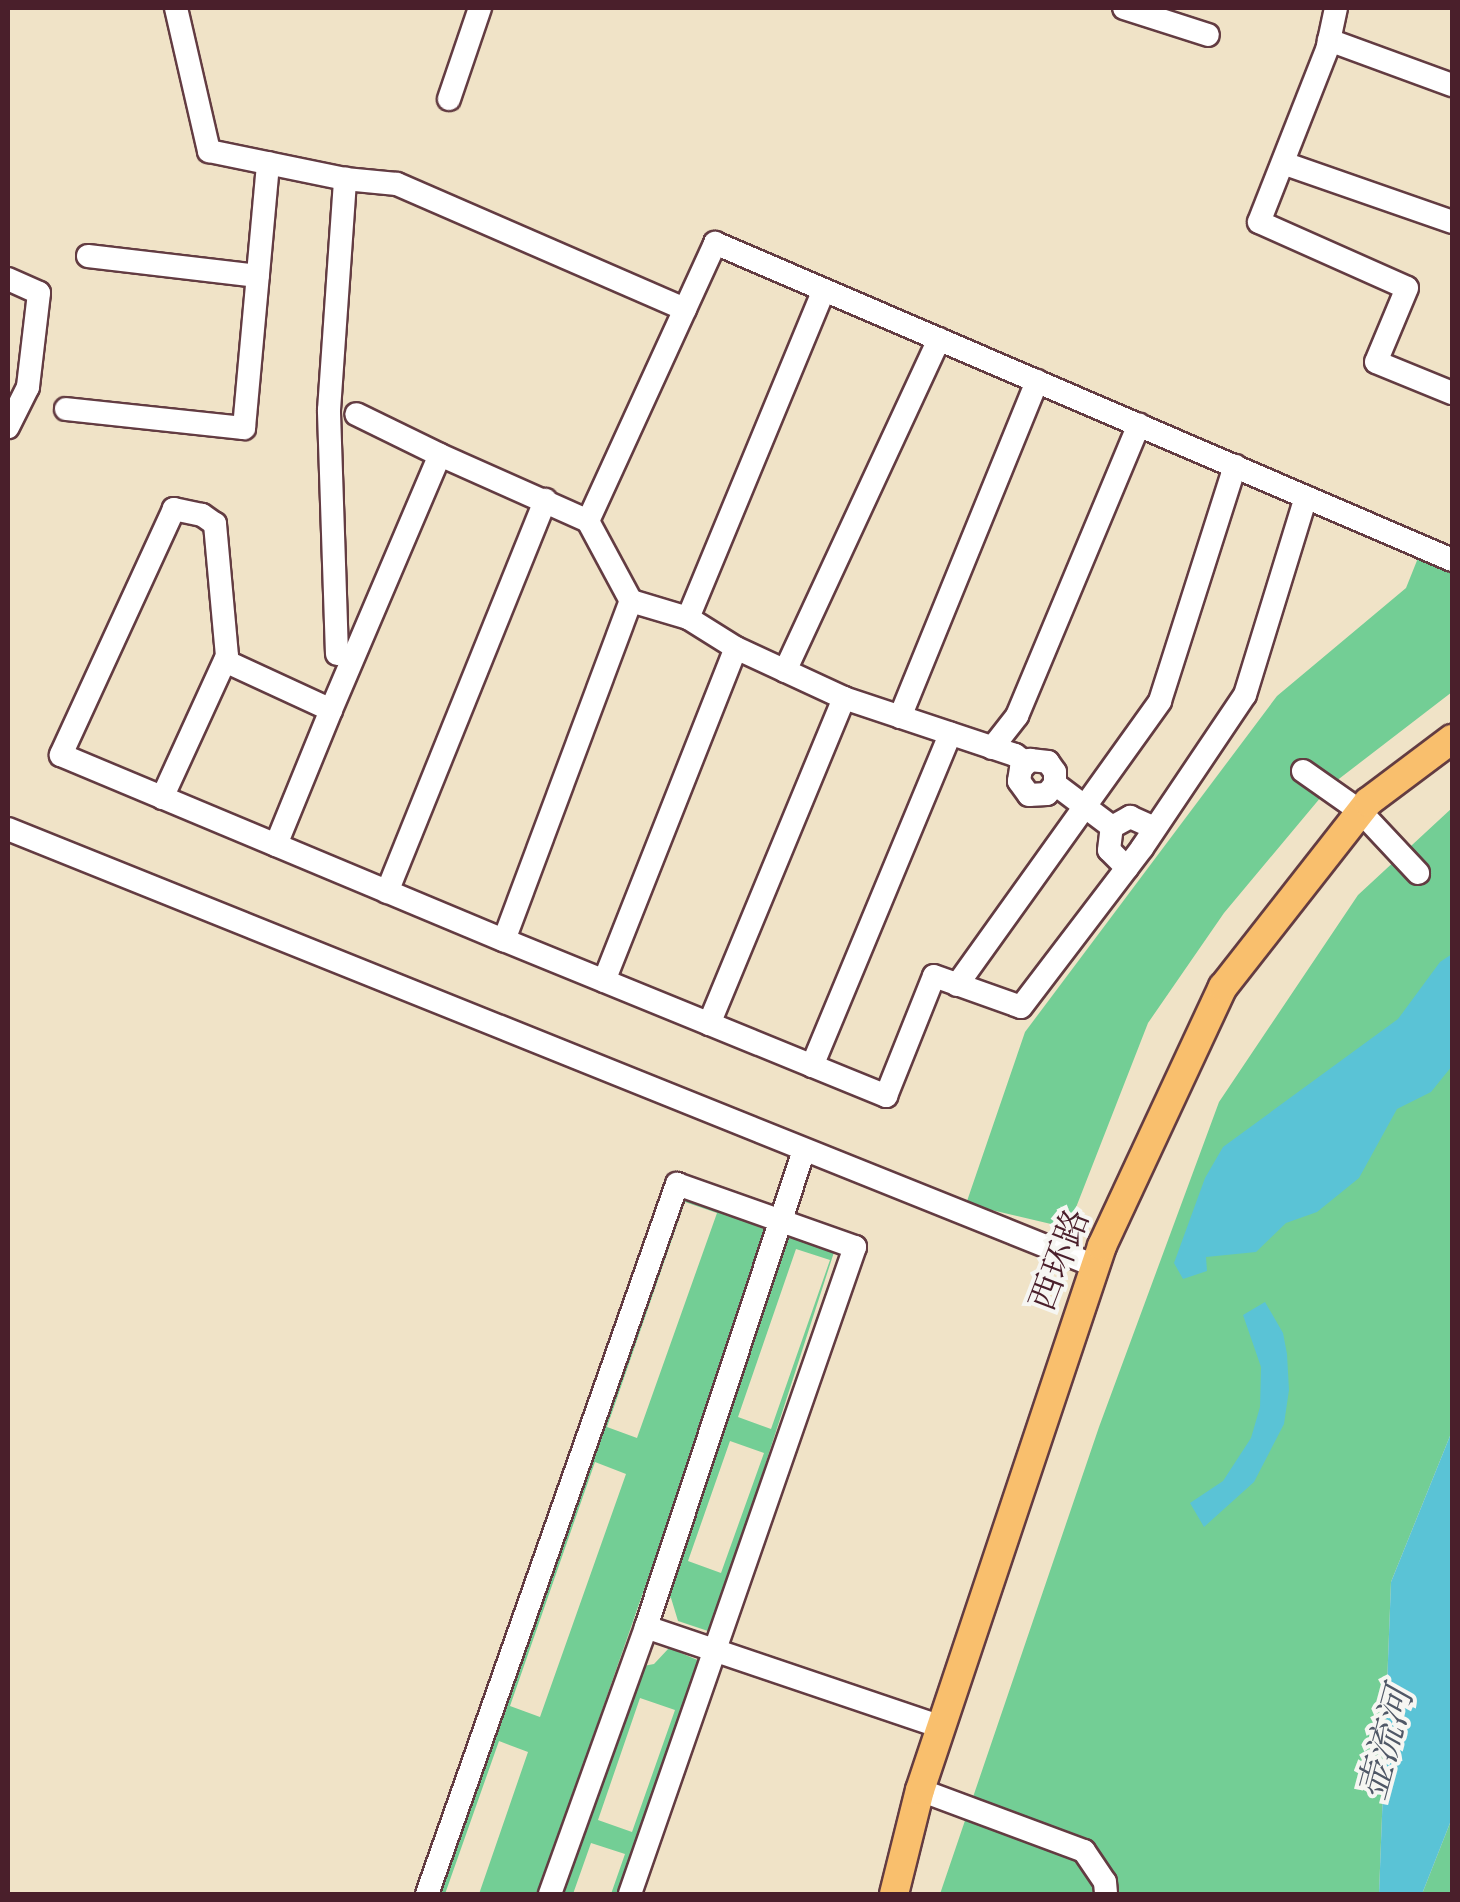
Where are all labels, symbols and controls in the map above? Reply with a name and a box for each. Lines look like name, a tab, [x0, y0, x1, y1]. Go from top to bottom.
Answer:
street label: 西环路	[1022, 1203, 1098, 1317]
water label: 壶流河	[1350, 1683, 1424, 1805]

